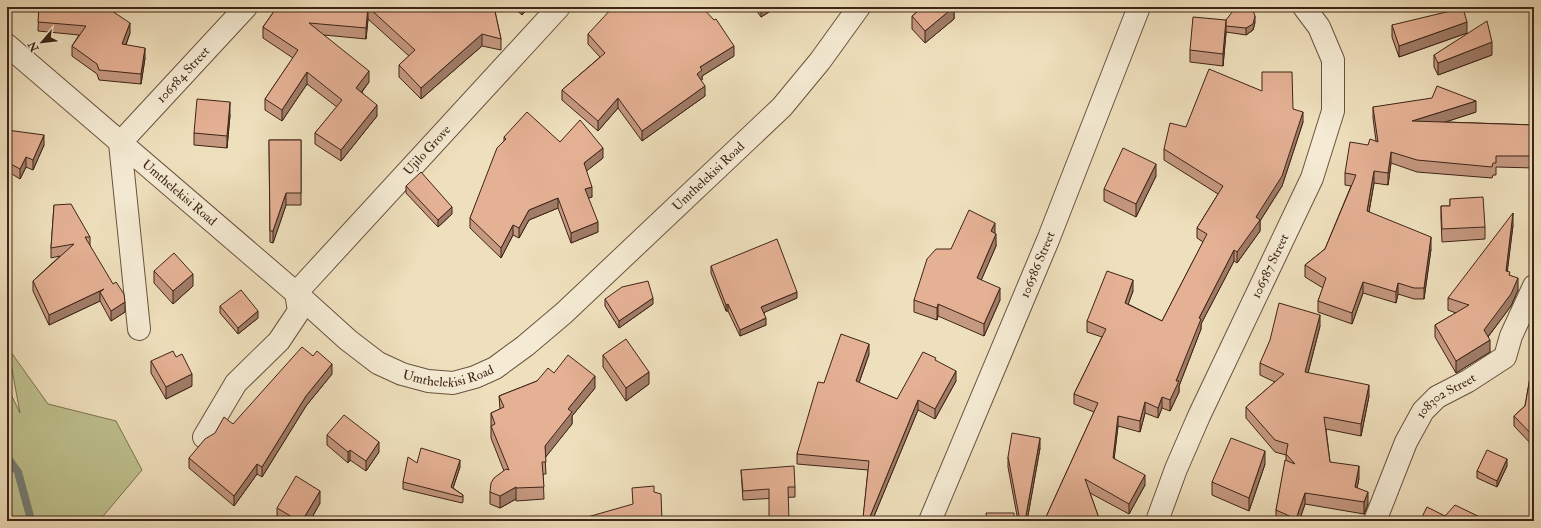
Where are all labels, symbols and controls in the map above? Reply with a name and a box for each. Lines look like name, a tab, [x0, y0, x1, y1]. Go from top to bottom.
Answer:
north arrow	[22, 22, 62, 62]
text: N	[25, 38, 42, 55]
street label: 106584 Street	[153, 43, 213, 106]
street label: Ujilo Grove	[400, 122, 455, 179]
street label: Umthelekisi Road	[669, 138, 748, 214]
street label: Umthelekisi Road	[139, 156, 220, 230]
street label: 106586 Street	[1017, 229, 1059, 300]
street label: 106587 Street	[1248, 231, 1292, 301]
street label: Umthelekisi Road	[401, 361, 497, 391]
street label: 108302 Street	[1413, 370, 1479, 421]

